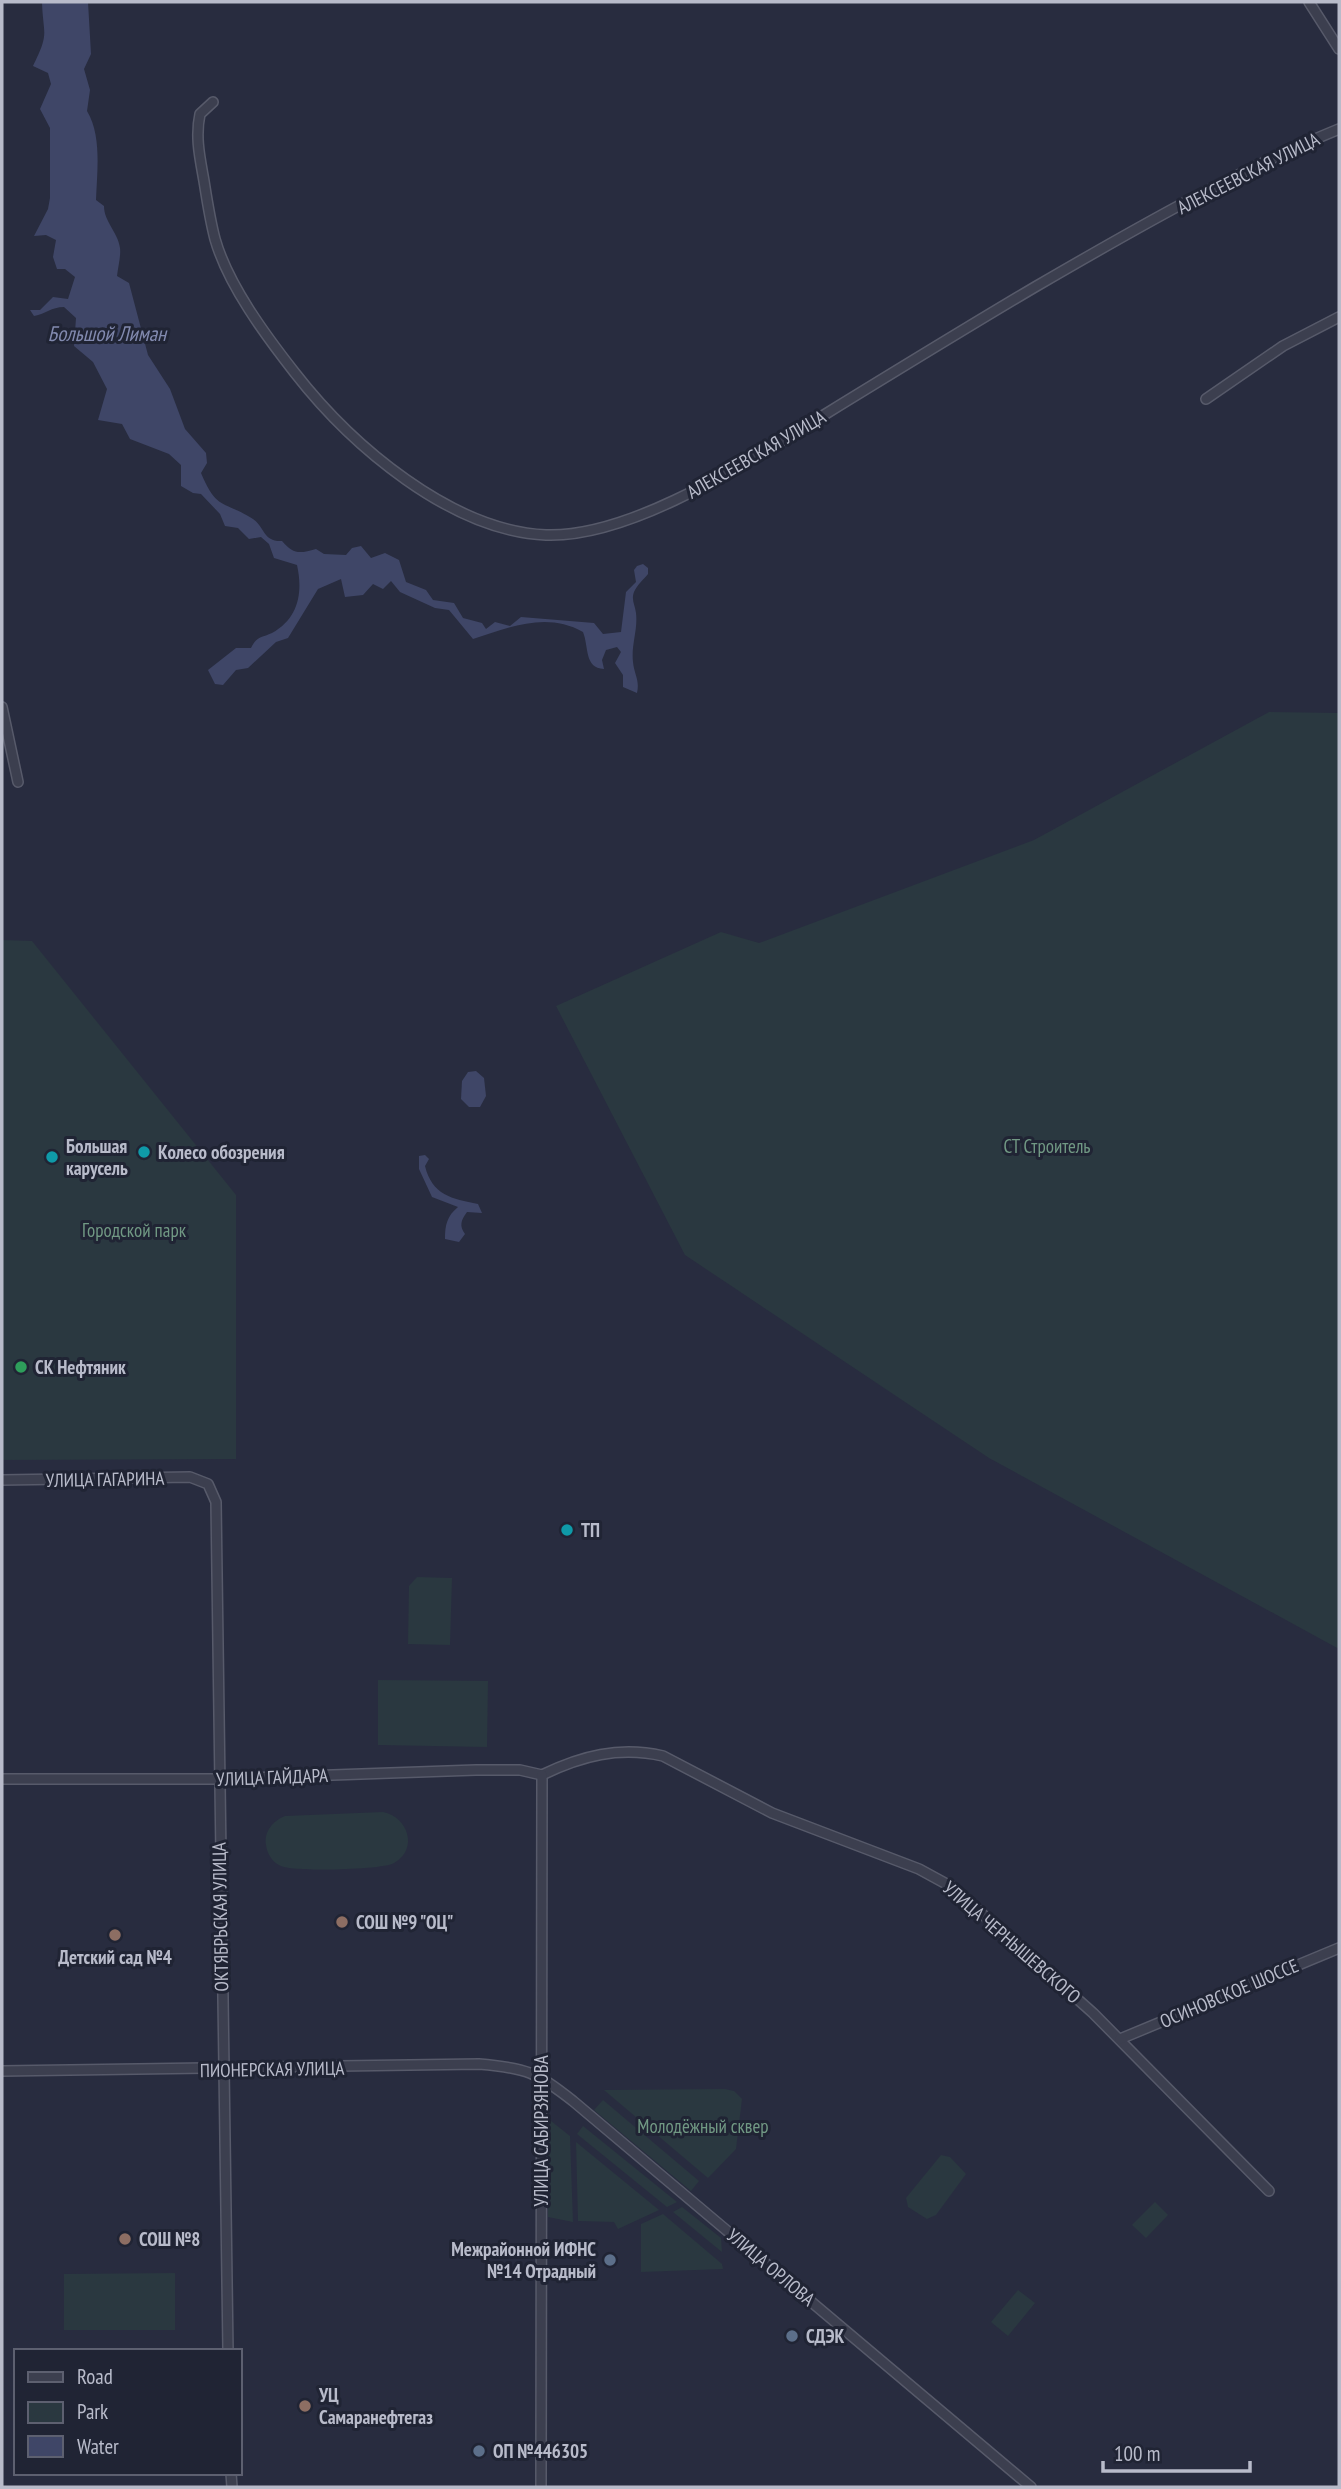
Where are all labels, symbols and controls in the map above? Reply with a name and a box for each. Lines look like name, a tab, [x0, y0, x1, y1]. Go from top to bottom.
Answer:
street label: АЛЕКСЕЕВСКАЯ УЛИЦА	[1173, 127, 1323, 219]
water label: Большой Лиман	[48, 320, 168, 347]
street label: АЛЕКСЕЕВСКАЯ УЛИЦА	[682, 404, 830, 504]
place label: Большая карусель	[66, 1134, 128, 1180]
park label: СТ Строитель	[1003, 1134, 1091, 1158]
place label: Колесо обозрения	[158, 1140, 285, 1164]
marker: Колесо обозрения	[136, 1144, 152, 1160]
marker: Большая карусель	[44, 1149, 60, 1165]
park label: Городской парк	[82, 1218, 187, 1242]
place label: СК Нефтяник	[35, 1355, 126, 1379]
marker: СК Нефтяник	[13, 1359, 29, 1375]
street label: УЛИЦА ГАГАРИНА	[46, 1466, 164, 1492]
place label: ТП	[581, 1518, 600, 1542]
marker: ТП	[559, 1522, 575, 1538]
street label: УЛИЦА ГАЙДАРА	[216, 1763, 328, 1791]
street label: ОКТЯБРЬСКАЯ УЛИЦА	[207, 1842, 233, 1992]
street label: УЛИЦА ЧЕРНЫШЕВСКОГО	[938, 1876, 1086, 2008]
place label: СОШ №9 "ОЦ"	[356, 1910, 454, 1934]
marker: СОШ №9 "ОЦ"	[334, 1914, 350, 1930]
marker: Детский сад №4	[107, 1927, 123, 1943]
place label: Детский сад №4	[58, 1945, 172, 1969]
street label: ОСИНОВСКОЕ ШОССЕ	[1156, 1953, 1302, 2033]
street label: УЛИЦА САБИРЗЯНОВА	[529, 2055, 553, 2207]
street label: ПИОНЕРСКАЯ УЛИЦА	[200, 2056, 344, 2082]
park label: Молодёжный сквер	[637, 2114, 769, 2138]
street label: УЛИЦА ОРЛОВА	[722, 2223, 820, 2311]
place label: СОШ №8	[139, 2227, 200, 2251]
marker: СОШ №8	[117, 2231, 133, 2247]
place label: Межрайонной ИФНС №14 Отрадный	[451, 2237, 596, 2283]
marker: Межрайонной ИФНС №14 Отрадный	[602, 2252, 618, 2268]
place label: СДЭК	[806, 2324, 845, 2348]
marker: СДЭК	[784, 2328, 800, 2344]
legend	[14, 2349, 242, 2475]
text: Road	[77, 2363, 113, 2390]
place label: УЦ Самаранефтегаз	[318, 2383, 433, 2429]
text: Park	[77, 2398, 108, 2425]
marker: УЦ Самаранефтегаз	[297, 2398, 313, 2414]
scale bar	[1103, 2430, 1250, 2474]
text: Water	[77, 2433, 119, 2460]
place label: ОП №446305	[493, 2439, 588, 2463]
text: 100 m	[1114, 2440, 1160, 2467]
marker: ОП №446305	[471, 2443, 487, 2459]

